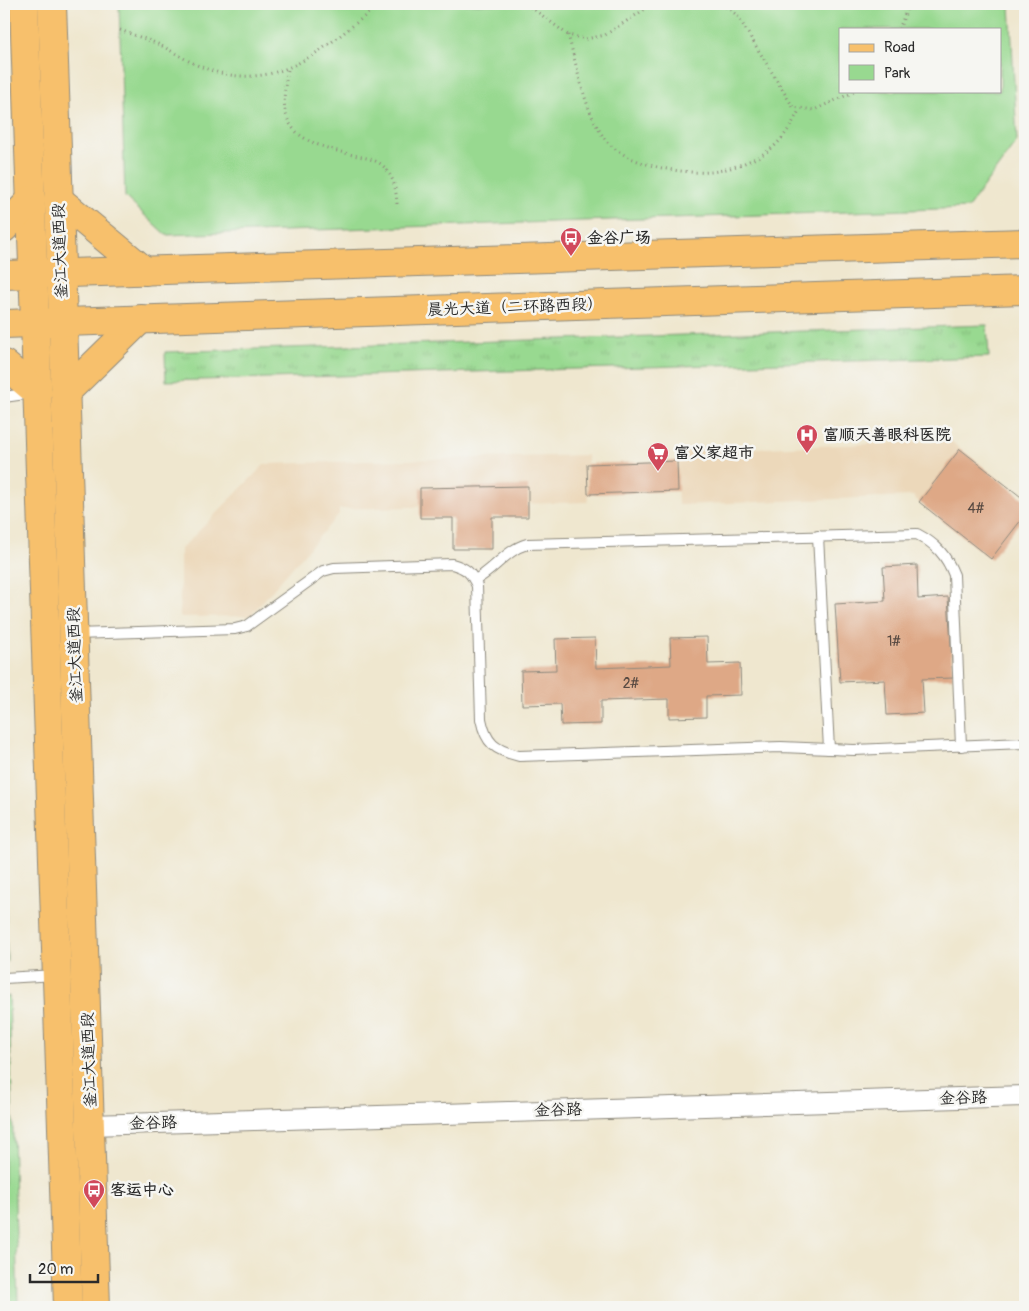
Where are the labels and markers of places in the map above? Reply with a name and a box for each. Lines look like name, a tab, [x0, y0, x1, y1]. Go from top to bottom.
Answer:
bus stop icon: 金谷广场	[559, 226, 583, 257]
place label: 金谷广场	[587, 228, 651, 248]
hospital icon: 富顺天善眼科医院	[795, 423, 819, 454]
place label: 富顺天善眼科医院	[823, 425, 951, 445]
supermarket icon: 富义家超市	[646, 441, 670, 472]
place label: 富义家超市	[674, 443, 754, 463]
bus stop icon: 客运中心	[82, 1178, 106, 1209]
place label: 客运中心	[110, 1180, 174, 1200]

